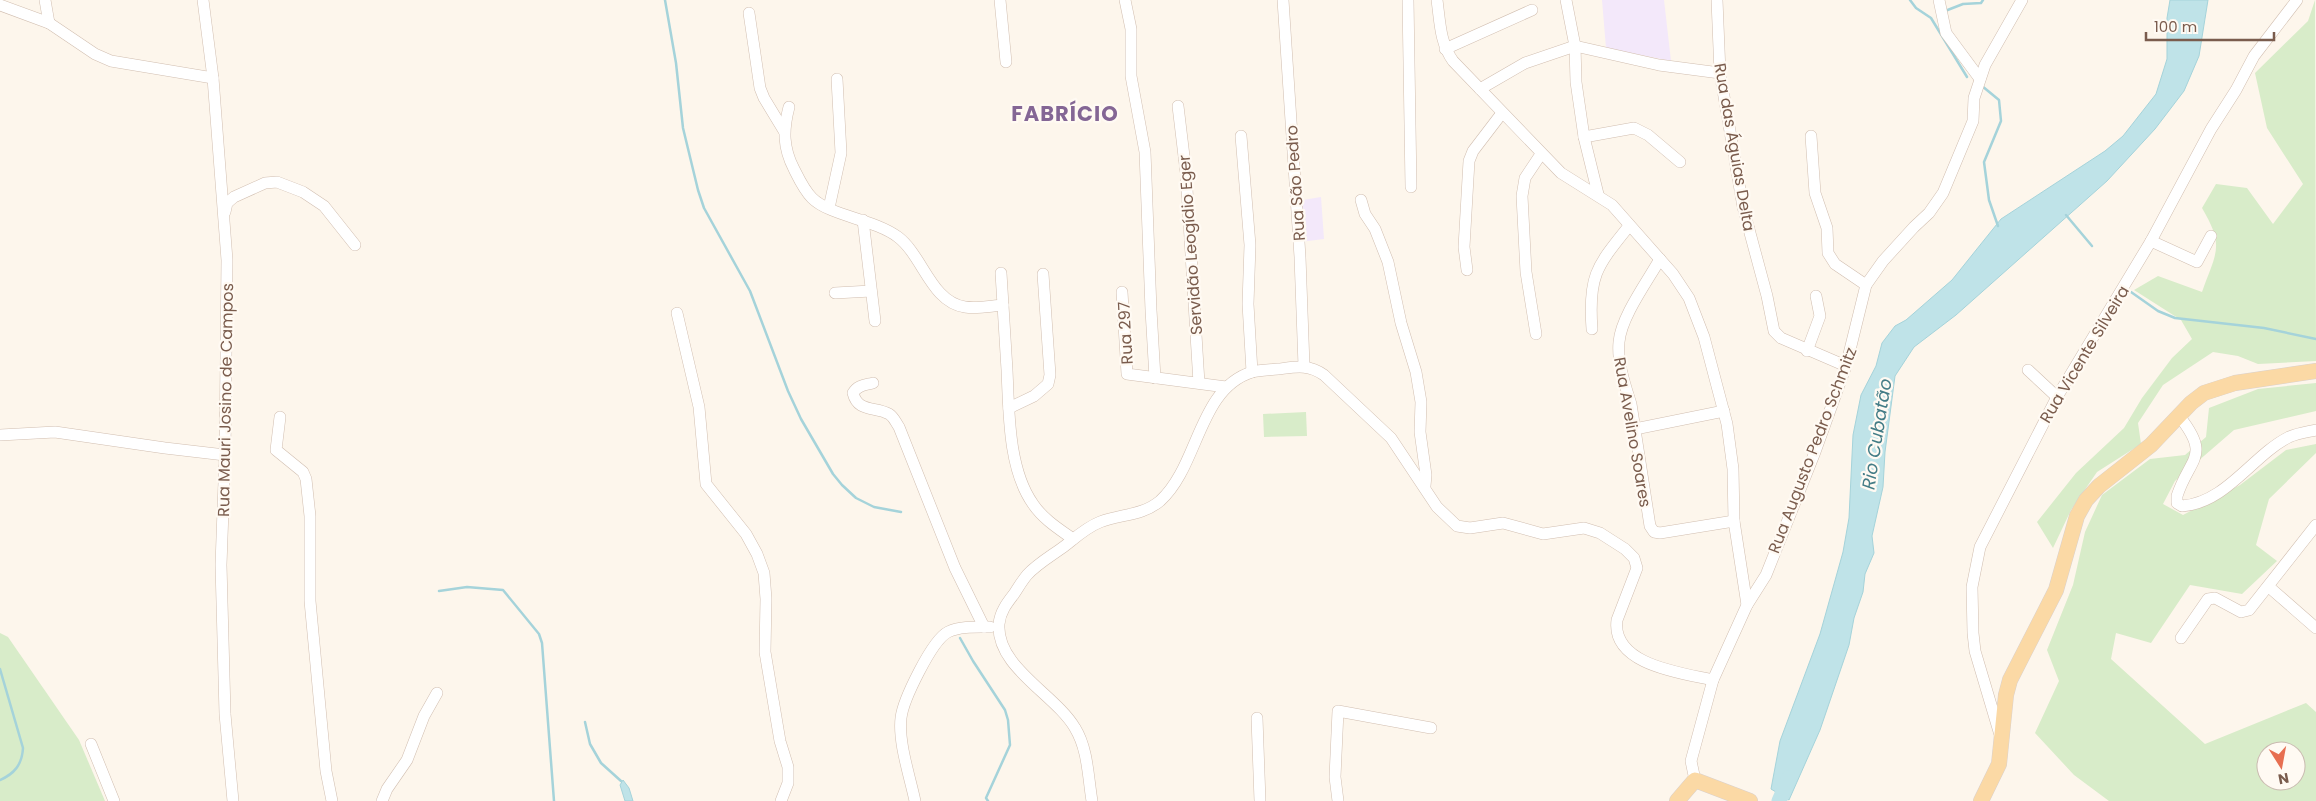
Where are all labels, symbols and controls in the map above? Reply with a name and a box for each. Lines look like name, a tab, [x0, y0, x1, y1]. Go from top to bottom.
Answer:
scale bar	[2146, 10, 2274, 42]
text: 100 m	[2154, 16, 2197, 37]
street label: Rua das Águias Delta	[1708, 61, 1761, 233]
district label: FABRÍCIO	[1011, 99, 1119, 128]
street label: Rua São Pedro	[1280, 124, 1311, 242]
street label: Servidão Leogídio Eger	[1173, 154, 1208, 336]
street label: Rua Vicente Silveira	[2034, 281, 2135, 427]
street label: Rua Mauri Josino de Campos	[212, 283, 239, 517]
street label: Rua 297	[1112, 301, 1139, 365]
street label: Rua Augusto Pedro Schmitz	[1762, 344, 1862, 557]
street label: Rua Avelino Soares	[1608, 355, 1657, 509]
water label: Rio Cubatão	[1855, 377, 1898, 491]
north arrow	[2256, 741, 2306, 791]
text: N	[2276, 768, 2291, 790]

